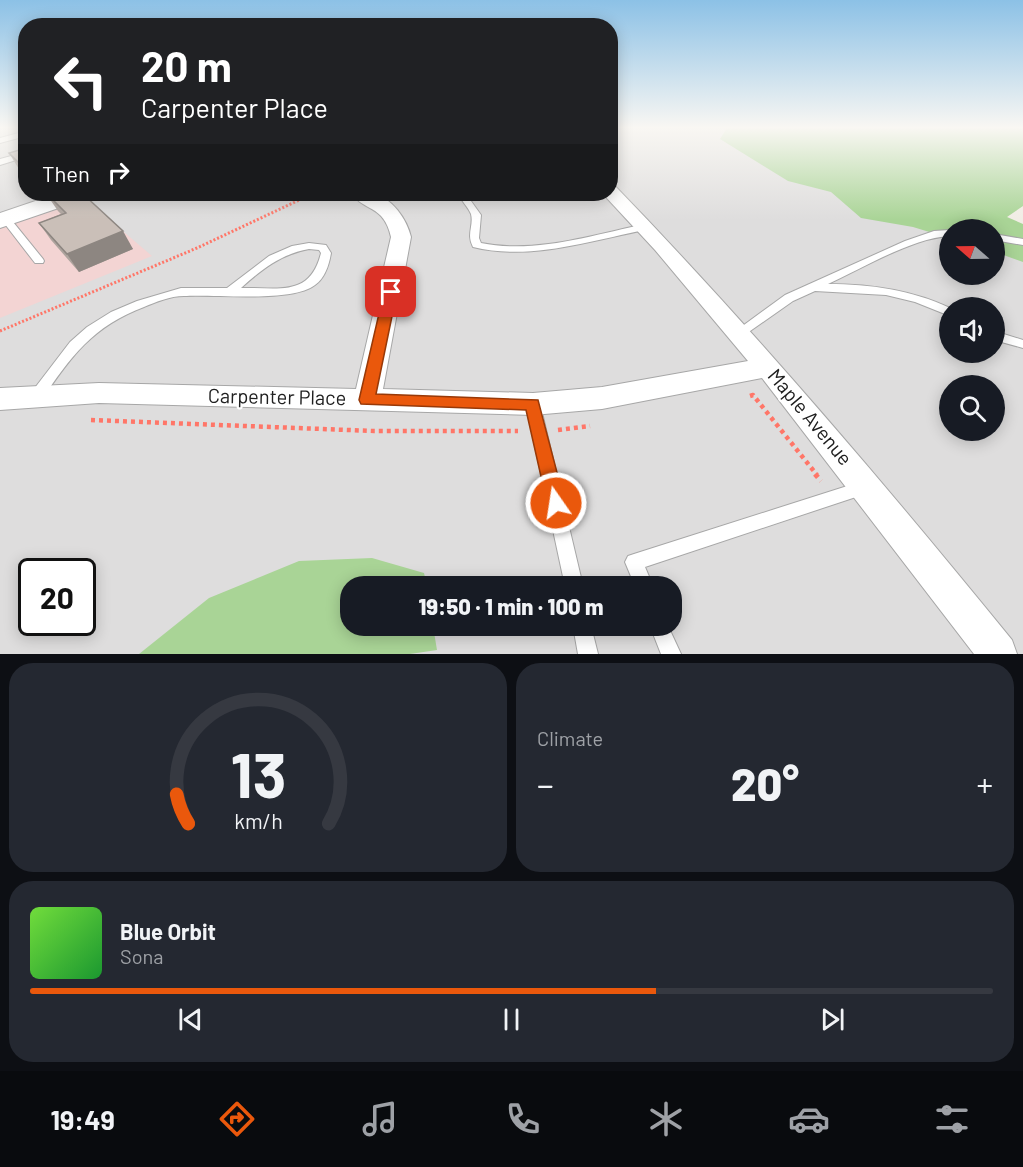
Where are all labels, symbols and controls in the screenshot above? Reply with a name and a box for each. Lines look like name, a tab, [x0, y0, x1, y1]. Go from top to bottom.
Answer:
text: 20 m	[141, 40, 232, 90]
icon: left	[42, 42, 120, 120]
text: Carpenter Place	[141, 91, 328, 123]
icon: right	[102, 156, 135, 189]
text: Then	[42, 160, 90, 186]
north arrow	[939, 219, 1005, 285]
map controls	[939, 219, 1005, 441]
pin	[365, 266, 416, 317]
icon: arrive	[374, 275, 407, 308]
button: sound	[939, 297, 1005, 363]
street label: Maple Avenue	[764, 363, 858, 469]
button: search	[939, 375, 1005, 441]
street label: Carpenter Place	[208, 383, 346, 409]
position arrow	[524, 471, 588, 535]
speed limit sign: 20	[18, 558, 96, 636]
text: 19:50 · 1 min · 100 m	[419, 593, 603, 619]
text: Climate	[537, 726, 603, 750]
text: 13	[230, 736, 286, 810]
text: 20°	[731, 756, 799, 810]
text: −	[537, 764, 554, 804]
text: +	[977, 764, 993, 804]
text: km/h	[234, 809, 282, 834]
text: Blue Orbit	[120, 918, 216, 944]
text: Sona	[120, 944, 164, 968]
icon: previous	[174, 1003, 207, 1036]
icon: pause	[495, 1003, 528, 1036]
icon: next	[816, 1003, 849, 1036]
icon: directions	[216, 1098, 258, 1140]
icon: music	[359, 1098, 401, 1140]
icon: phone	[502, 1098, 544, 1140]
icon: climate	[645, 1098, 687, 1140]
icon: car	[788, 1098, 830, 1140]
icon: filters	[931, 1098, 973, 1140]
text: 19:49	[50, 1103, 115, 1135]

